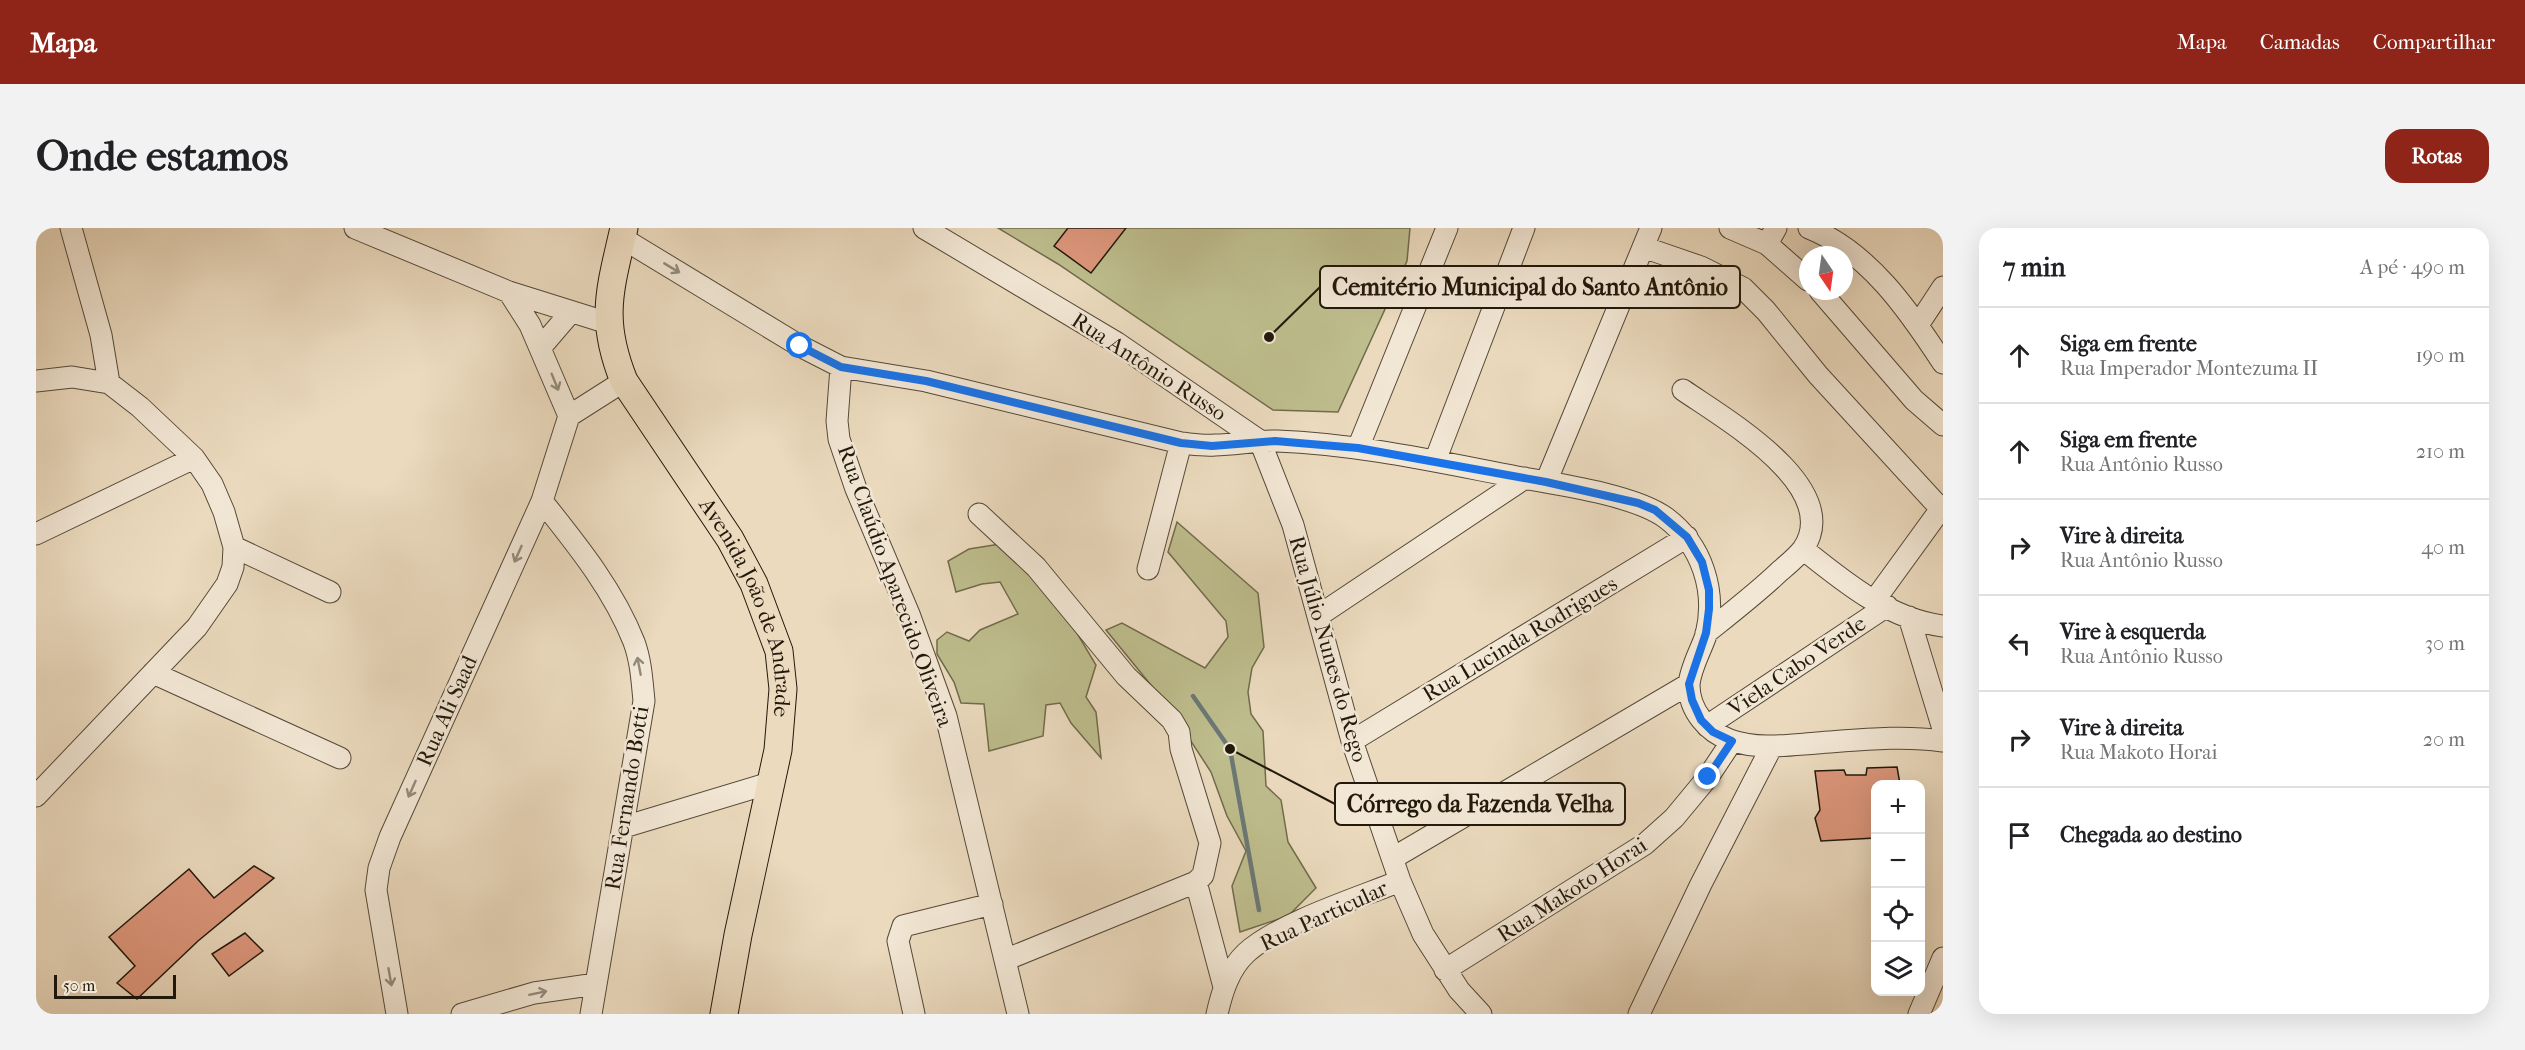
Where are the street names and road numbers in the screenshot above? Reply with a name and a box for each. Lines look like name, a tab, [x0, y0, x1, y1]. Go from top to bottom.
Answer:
street label: Rua Antônio Russo	[1067, 307, 1231, 427]
street label: Rua Claúdio Aparecido Oliveira	[832, 442, 958, 731]
street label: Avenida João de Andrade	[693, 492, 796, 718]
street label: Rua Júlio Nunes do Rego	[1283, 533, 1373, 765]
street label: Rua Lucinda Rodrigues	[1418, 571, 1622, 707]
street label: Viela Cabo Verde	[1722, 610, 1871, 722]
street label: Rua Ali Saad	[411, 651, 483, 770]
street label: Rua Fernando Botti	[600, 704, 654, 892]
street label: Rua Makoto Horai	[1492, 832, 1652, 948]
street label: Rua Particular	[1256, 875, 1392, 957]

